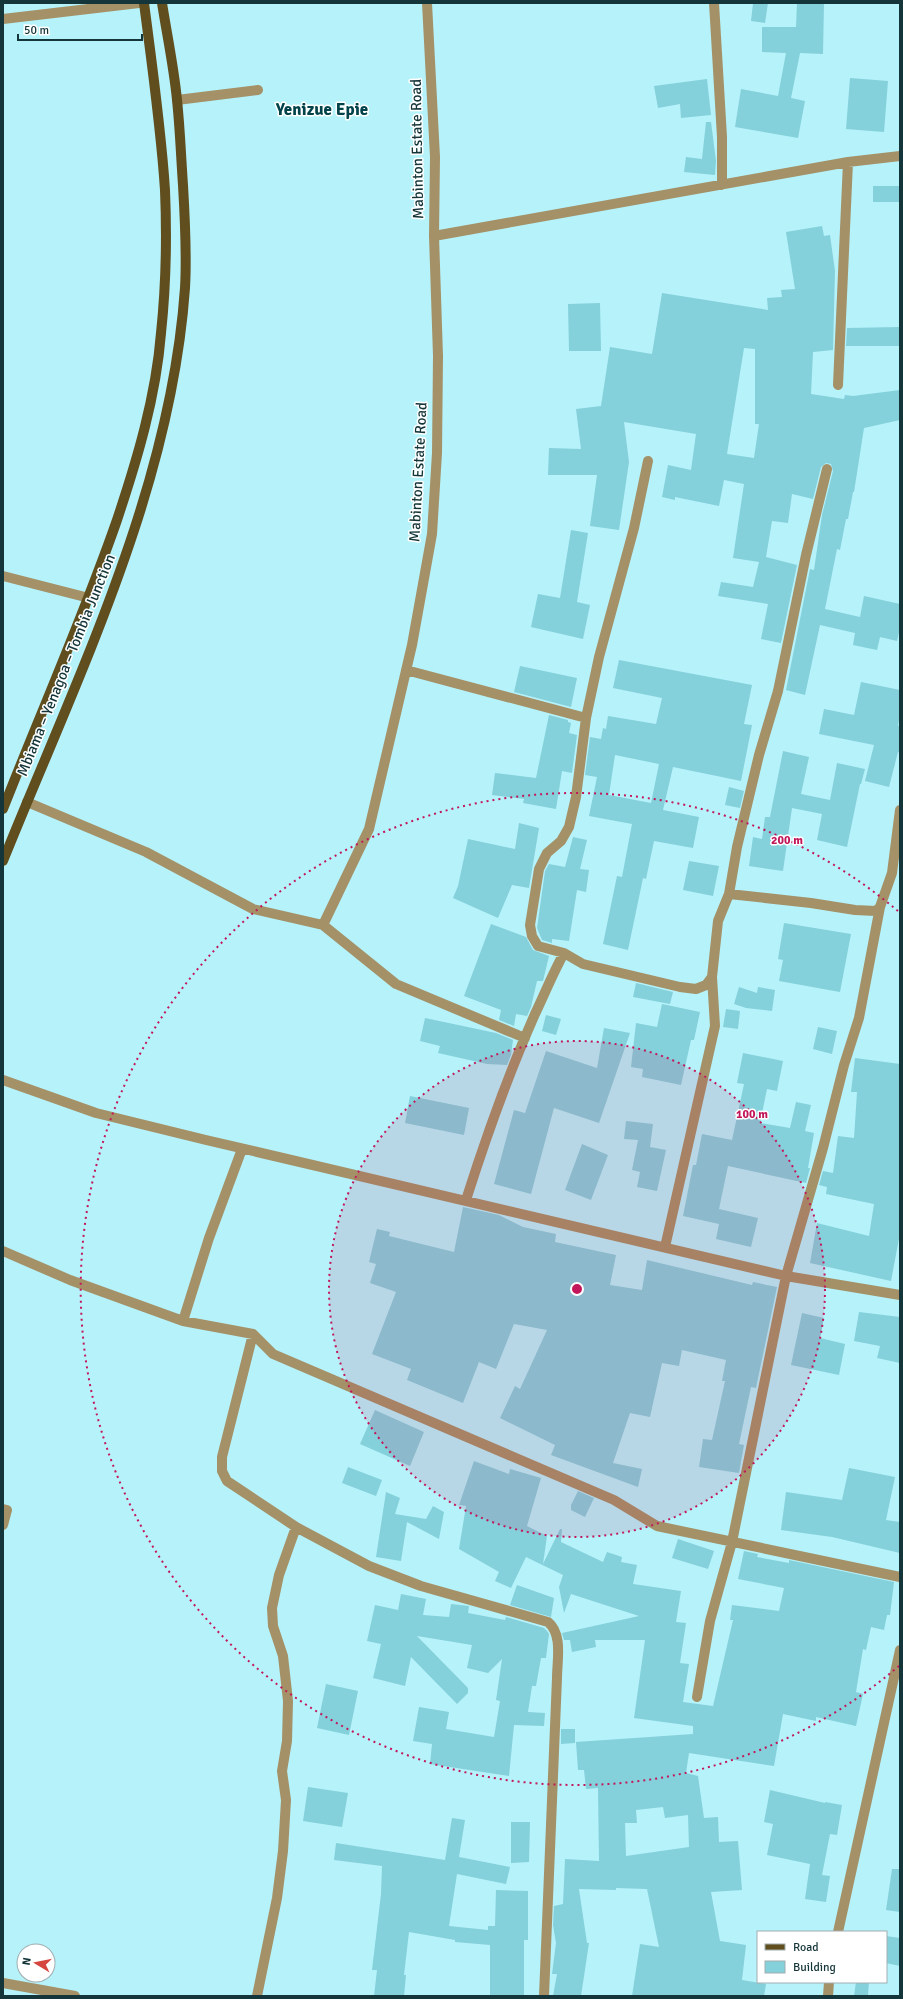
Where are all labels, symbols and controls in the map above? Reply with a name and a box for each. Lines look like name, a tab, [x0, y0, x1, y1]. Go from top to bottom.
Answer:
scale bar	[18, 16, 142, 42]
text: 50 m	[24, 23, 49, 38]
street label: Mabinton Estate Road	[407, 79, 427, 219]
district label: Yenizue Epie	[275, 99, 368, 120]
street label: Mabinton Estate Road	[405, 402, 431, 542]
street label: Mbiama – Yenagoa – Tombia Junction	[13, 551, 119, 779]
text: 200 m	[771, 833, 803, 848]
text: 100 m	[736, 1107, 768, 1122]
centre of rings	[570, 1282, 584, 1296]
legend	[757, 1931, 887, 1983]
text: Road	[793, 1940, 819, 1955]
north arrow	[16, 1943, 56, 1983]
text: N	[20, 1956, 34, 1966]
text: Building	[793, 1960, 836, 1975]

